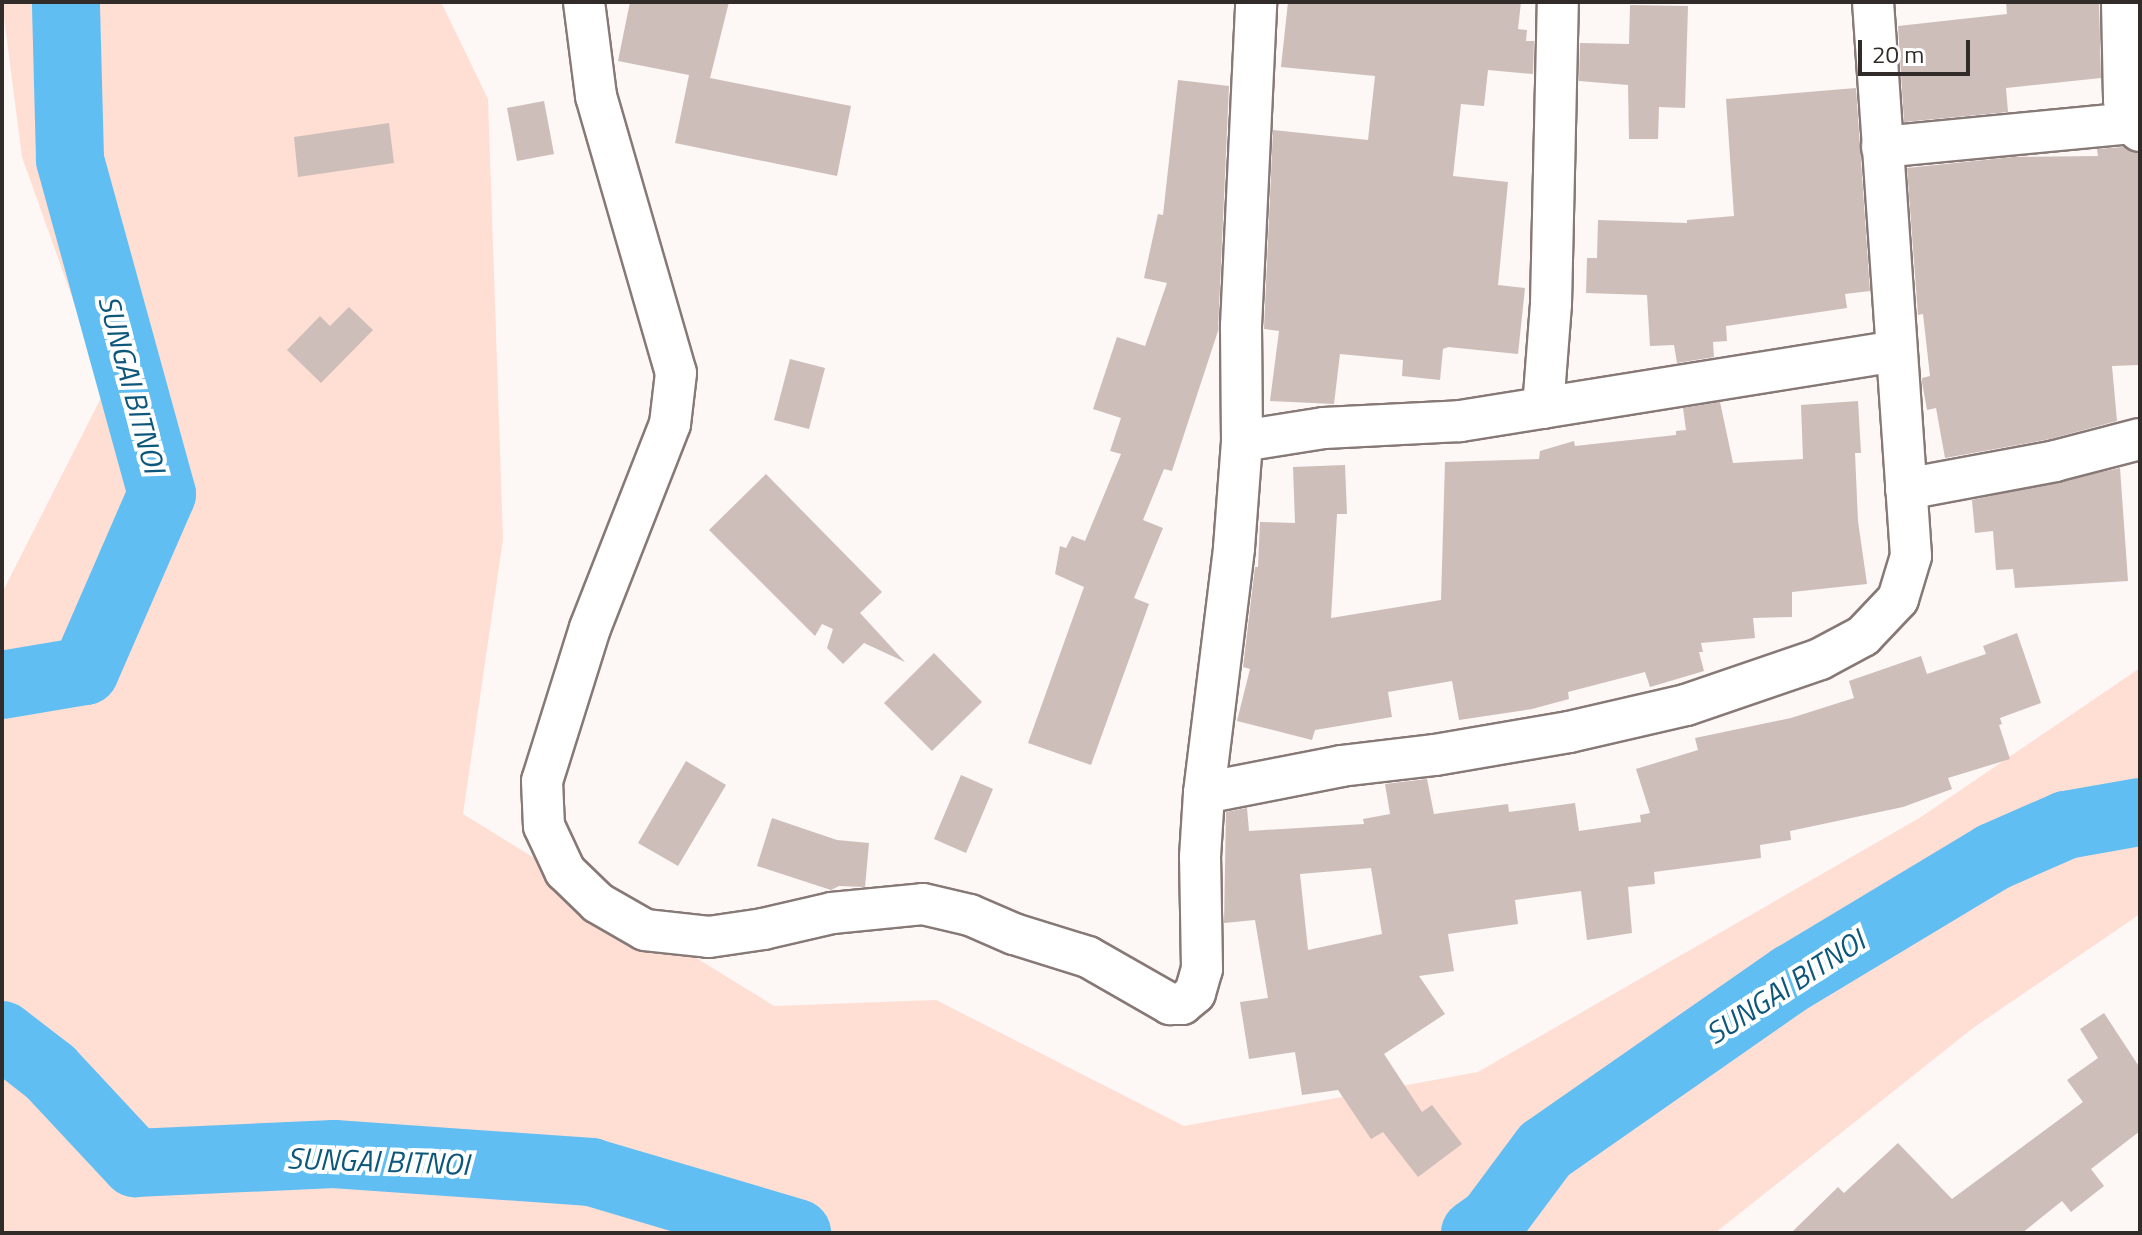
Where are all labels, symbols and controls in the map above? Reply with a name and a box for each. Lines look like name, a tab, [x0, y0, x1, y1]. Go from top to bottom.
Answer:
scale bar	[1862, 24, 1974, 74]
text: 20 m	[1872, 36, 1924, 72]
water label: SUNGAI BITNOI	[91, 291, 173, 477]
water label: SUNGAI BITNOI	[1699, 922, 1871, 1052]
water label: SUNGAI BITNOI	[286, 1140, 470, 1182]

